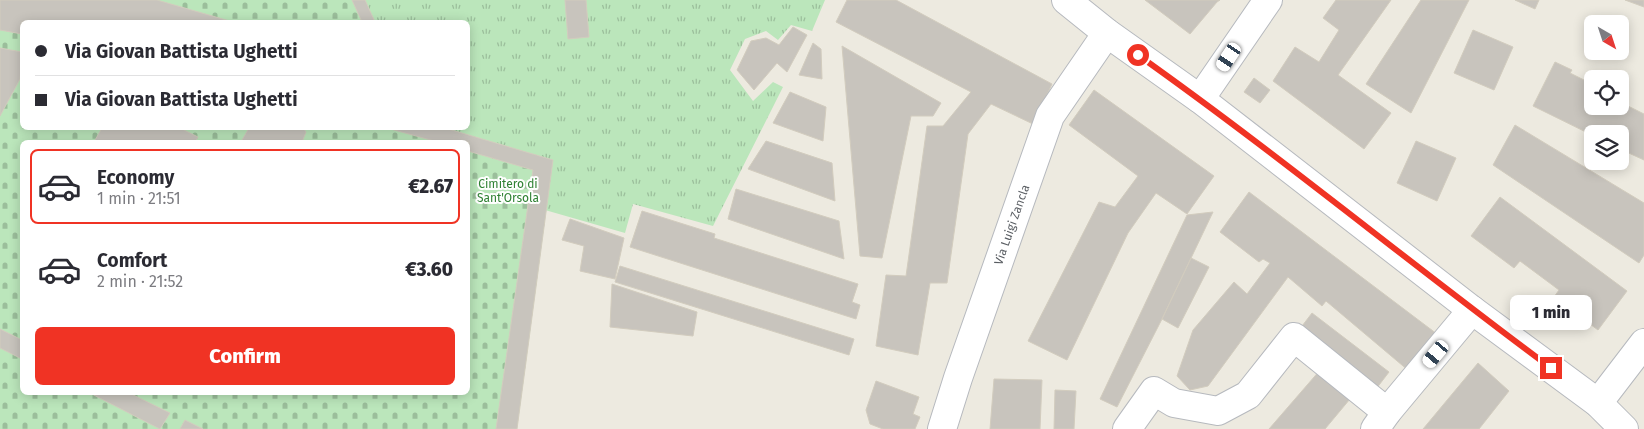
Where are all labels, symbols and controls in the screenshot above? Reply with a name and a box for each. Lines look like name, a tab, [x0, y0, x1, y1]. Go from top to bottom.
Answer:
north arrow	[1584, 15, 1629, 60]
map controls	[1584, 15, 1629, 170]
text: Via Giovan Battista Ughetti	[65, 40, 298, 63]
car	[1214, 40, 1243, 74]
route start	[1127, 44, 1149, 66]
button: locate	[1584, 70, 1629, 115]
text: Via Giovan Battista Ughetti	[65, 88, 298, 111]
button: layers	[1584, 125, 1629, 170]
icon: car	[37, 164, 82, 209]
text: Economy	[97, 166, 174, 189]
text: €2.67	[408, 175, 453, 198]
park label: Cimitero di Sant'Orsola	[477, 177, 539, 205]
street label: Via Luigi Zancla	[991, 183, 1032, 267]
text: 1 min · 21:51	[97, 189, 181, 208]
icon: car	[37, 247, 82, 292]
text: Comfort	[97, 249, 167, 272]
text: €3.60	[405, 258, 453, 281]
text: 2 min · 21:52	[97, 272, 183, 291]
callout: 1 min	[1510, 296, 1592, 330]
text: 1 min	[1532, 303, 1570, 322]
button: Confirm	[35, 327, 455, 385]
car	[1420, 338, 1451, 370]
route end	[1540, 357, 1562, 379]

